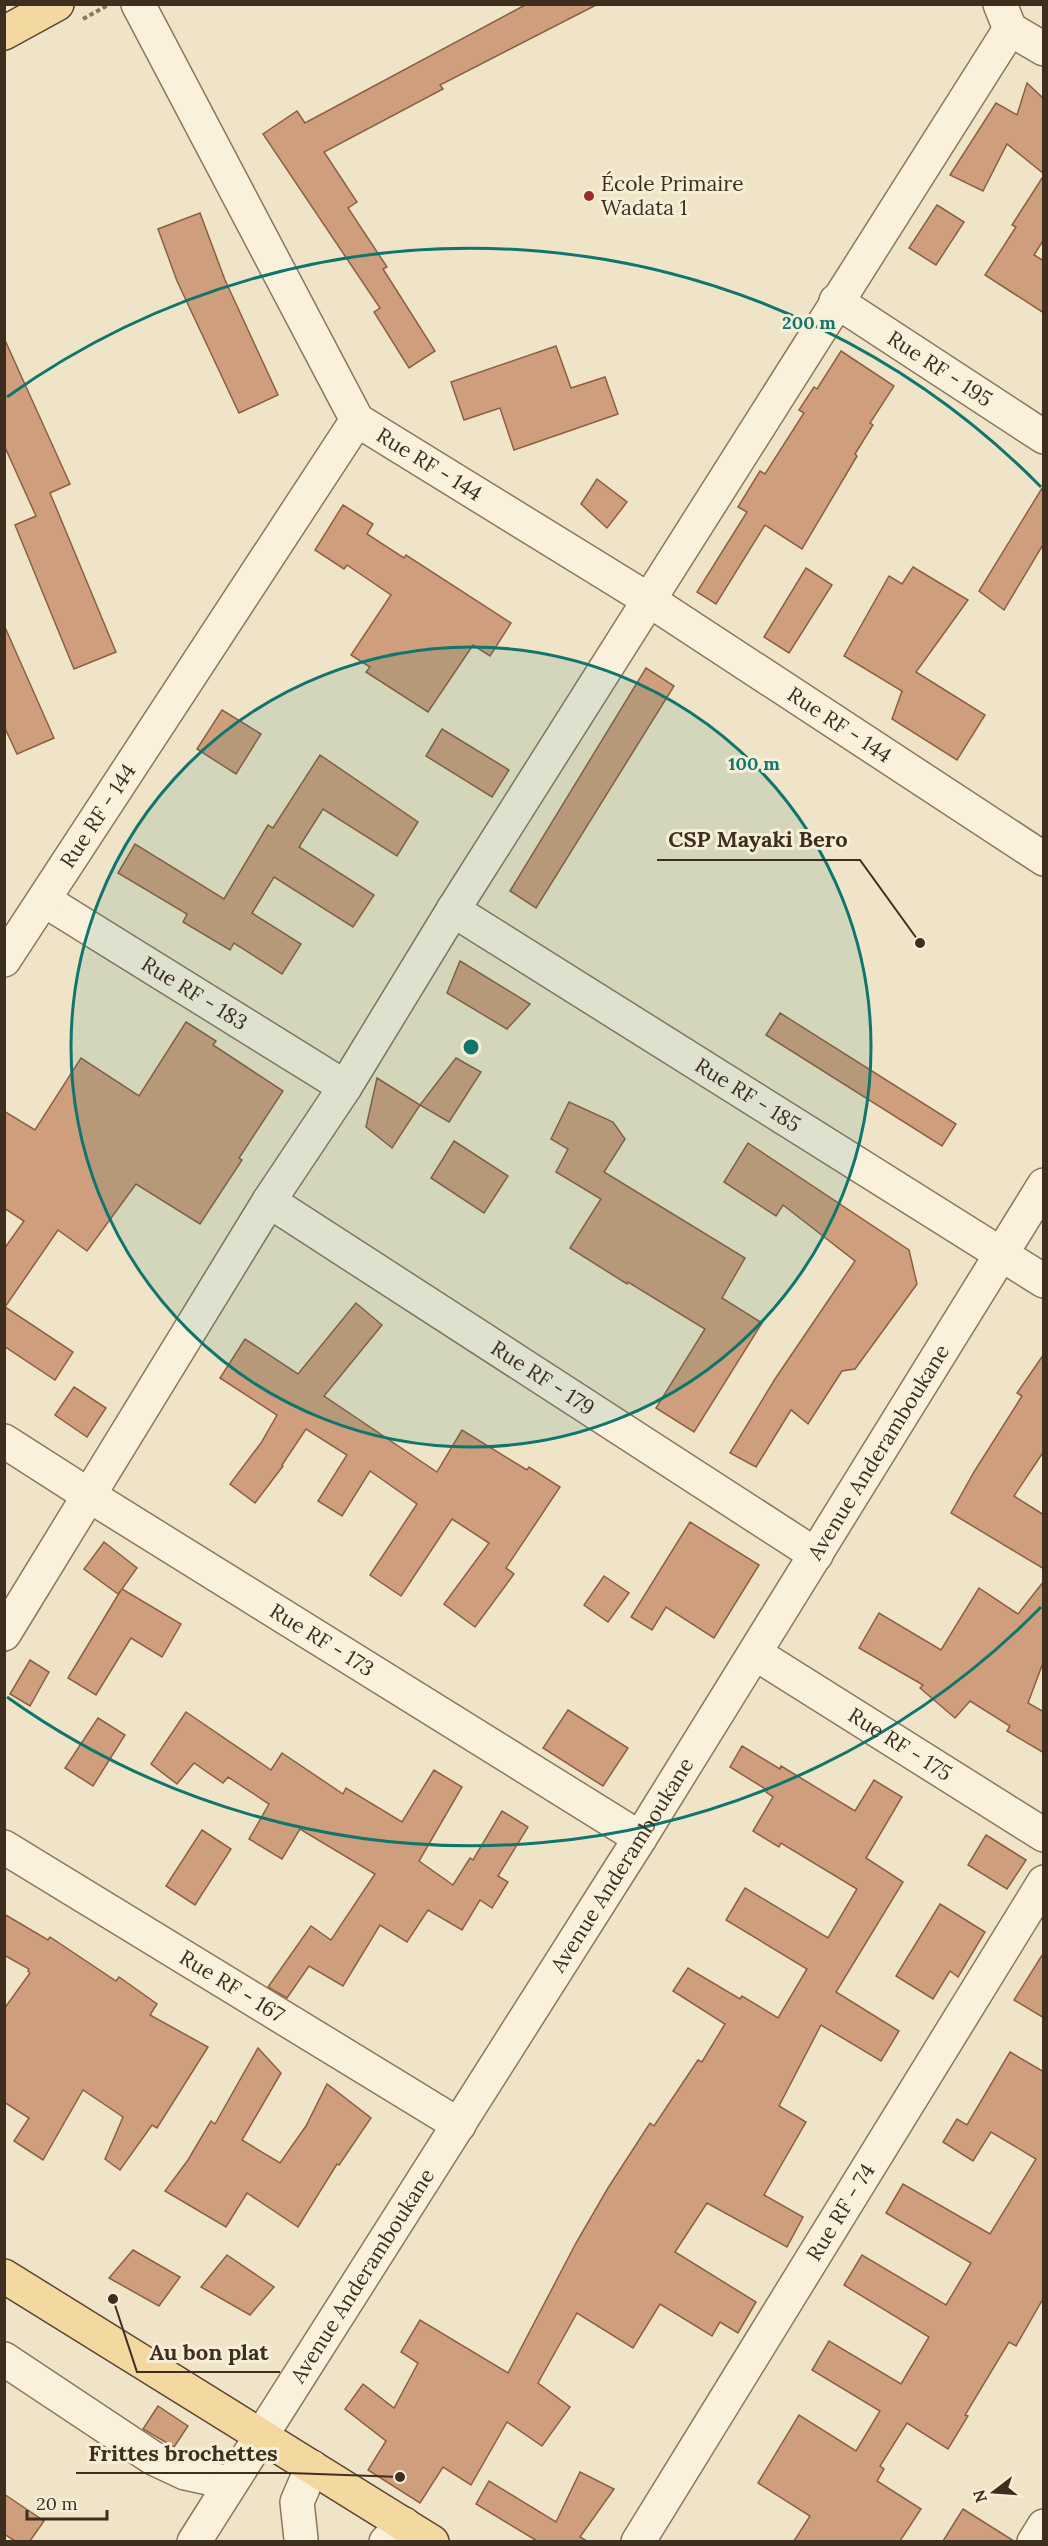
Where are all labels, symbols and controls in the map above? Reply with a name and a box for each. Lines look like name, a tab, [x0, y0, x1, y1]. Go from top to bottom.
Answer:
place label: École Primaire Wadata 1	[601, 170, 744, 221]
marker: École Primaire Wadata 1	[582, 189, 596, 203]
text: 200 m	[782, 311, 836, 334]
street label: Rue RF - 195	[882, 324, 998, 413]
street label: Rue RF - 144	[372, 421, 487, 507]
street label: Rue RF - 144	[783, 681, 897, 768]
text: 100 m	[728, 752, 780, 775]
street label: Rue RF - 144	[54, 758, 142, 873]
callout: CSP Mayaki Bero	[657, 820, 860, 860]
text: CSP Mayaki Bero	[668, 825, 848, 853]
street label: Rue RF - 183	[137, 950, 253, 1036]
centre of rings	[461, 1037, 481, 1057]
street label: Rue RF - 185	[690, 1051, 806, 1138]
street label: Rue RF - 179	[486, 1334, 600, 1421]
street label: Avenue Anderamboukane	[801, 1339, 955, 1566]
street label: Rue RF - 173	[265, 1597, 379, 1682]
street label: Rue RF - 175	[843, 1701, 957, 1787]
street label: Avenue Anderamboukane	[544, 1752, 699, 1978]
street label: Rue RF - 167	[175, 1943, 290, 2028]
street label: Rue RF - 74	[800, 2158, 881, 2266]
street label: Avenue Anderamboukane	[284, 2163, 440, 2389]
callout: Au bon plat	[137, 2332, 280, 2372]
text: Au bon plat	[149, 2338, 269, 2366]
callout: Frittes brochettes	[76, 2433, 290, 2473]
text: Frittes brochettes	[88, 2439, 278, 2467]
north arrow	[964, 2462, 1024, 2522]
scale bar	[27, 2483, 106, 2521]
text: N	[968, 2488, 991, 2505]
text: 20 m	[36, 2492, 78, 2515]

